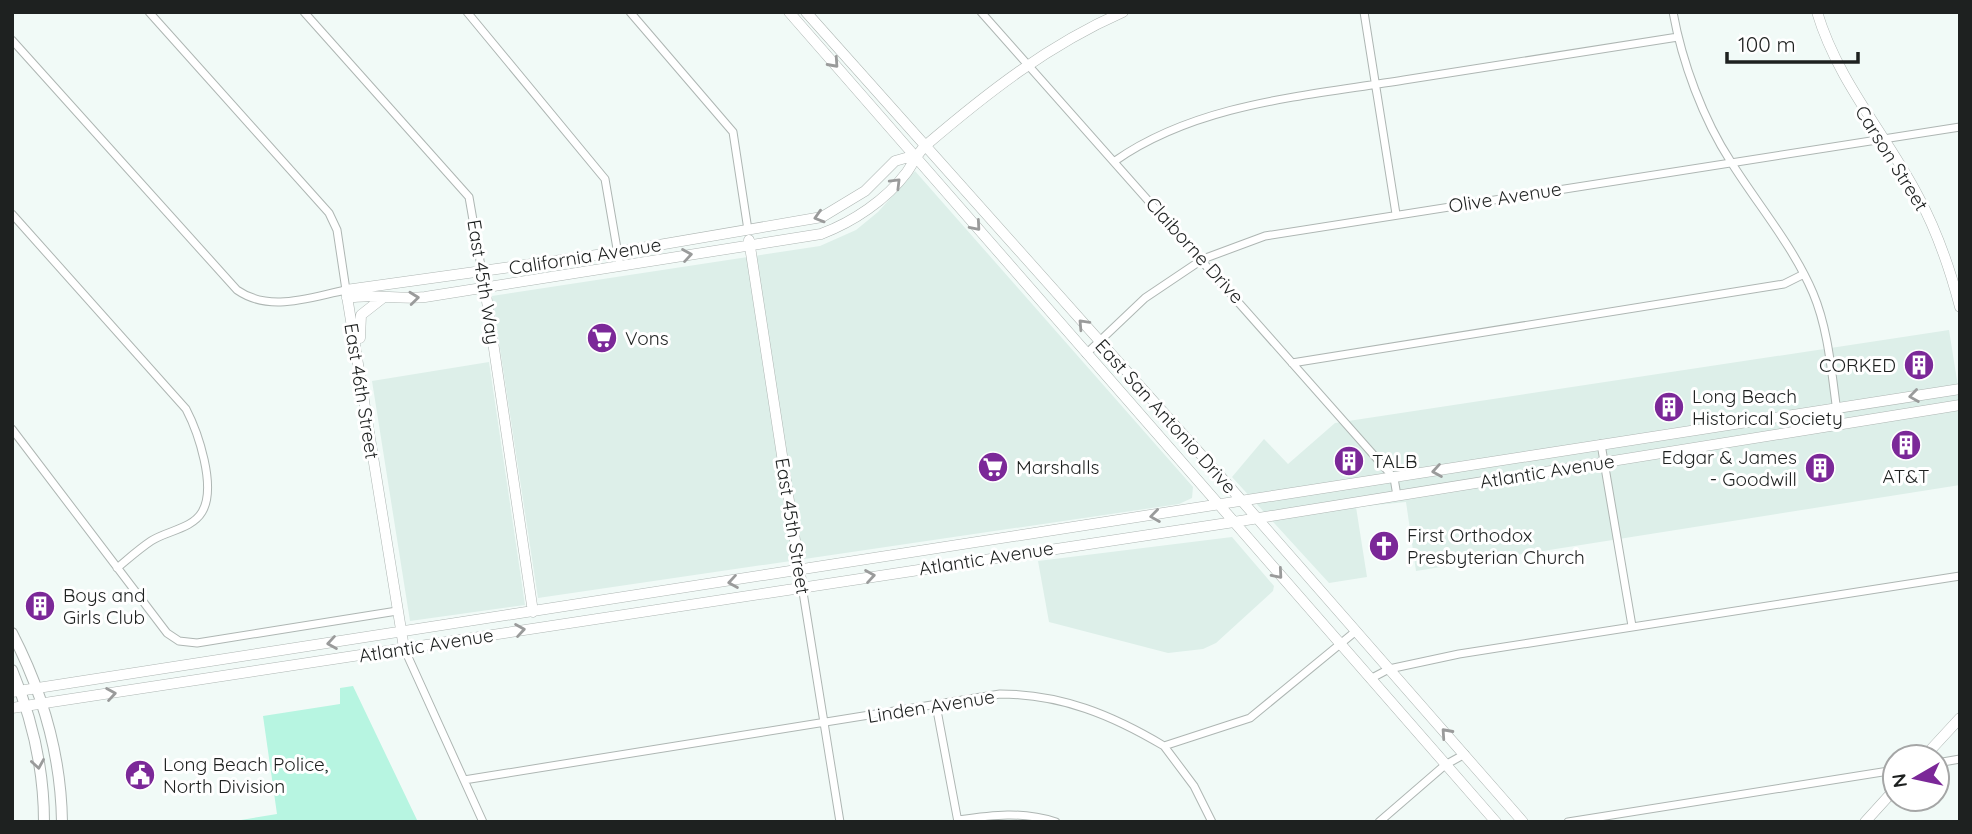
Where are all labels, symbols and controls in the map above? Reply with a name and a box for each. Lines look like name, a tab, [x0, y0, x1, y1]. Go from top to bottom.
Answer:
scale bar	[1727, 21, 1858, 65]
text: 100 m	[1738, 31, 1796, 57]
one-way arrow	[826, 55, 838, 68]
street label: Carson Street	[1850, 101, 1934, 215]
street label: Olive Avenue	[1447, 176, 1563, 218]
one-way arrow	[888, 178, 901, 191]
street label: Claiborne Drive	[1141, 192, 1249, 308]
one-way arrow	[814, 208, 826, 223]
one-way arrow	[968, 217, 980, 230]
street label: East 45th Way	[462, 218, 506, 346]
street label: California Avenue	[507, 232, 663, 280]
one-way arrow	[681, 248, 693, 263]
one-way arrow	[408, 291, 420, 306]
one-way arrow	[1079, 320, 1092, 333]
street label: East 46th Street	[339, 321, 385, 461]
supermarket icon: Vons	[585, 321, 619, 355]
place label: Vons	[625, 326, 669, 350]
street label: East San Antonio Drive	[1090, 334, 1242, 498]
building icon: CORKED	[1902, 348, 1936, 382]
place label: CORKED	[1819, 353, 1896, 377]
place label: Long Beach Historical Society	[1692, 384, 1843, 430]
one-way arrow	[1909, 388, 1920, 403]
building icon: Long Beach Historical Society	[1652, 390, 1686, 424]
building icon: AT&T	[1889, 428, 1923, 462]
building icon: TALB	[1332, 444, 1366, 478]
place label: Edgar & James - Goodwill	[1662, 445, 1797, 491]
place label: TALB	[1372, 449, 1417, 473]
street label: Atlantic Avenue	[1478, 449, 1616, 493]
supermarket icon: Marshalls	[976, 450, 1010, 484]
building icon: Edgar & James - Goodwill	[1803, 451, 1837, 485]
place label: Marshalls	[1016, 455, 1099, 479]
street label: East 45th Street	[770, 456, 816, 596]
one-way arrow	[1431, 463, 1443, 478]
place label: AT&T	[1882, 464, 1930, 488]
one-way arrow	[1149, 508, 1160, 523]
place label: First Orthodox Presbyterian Church	[1407, 523, 1585, 569]
church icon: First Orthodox Presbyterian Church	[1367, 529, 1401, 563]
street label: Atlantic Avenue	[917, 536, 1055, 580]
one-way arrow	[1270, 565, 1282, 578]
one-way arrow	[864, 569, 876, 584]
one-way arrow	[727, 574, 739, 589]
place label: Boys and Girls Club	[63, 583, 146, 629]
building icon: Boys and Girls Club	[23, 589, 57, 623]
street label: Atlantic Avenue	[357, 623, 495, 667]
one-way arrow	[514, 623, 526, 638]
one-way arrow	[327, 635, 338, 650]
street label: Linden Avenue	[866, 684, 996, 728]
one-way arrow	[105, 687, 117, 702]
one-way arrow	[1442, 728, 1455, 741]
north arrow	[1881, 743, 1951, 813]
place label: Long Beach Police, North Division	[163, 752, 329, 798]
one-way arrow	[30, 758, 45, 770]
public building icon: Long Beach Police, North Division	[123, 758, 157, 792]
text: N	[1886, 772, 1912, 789]

